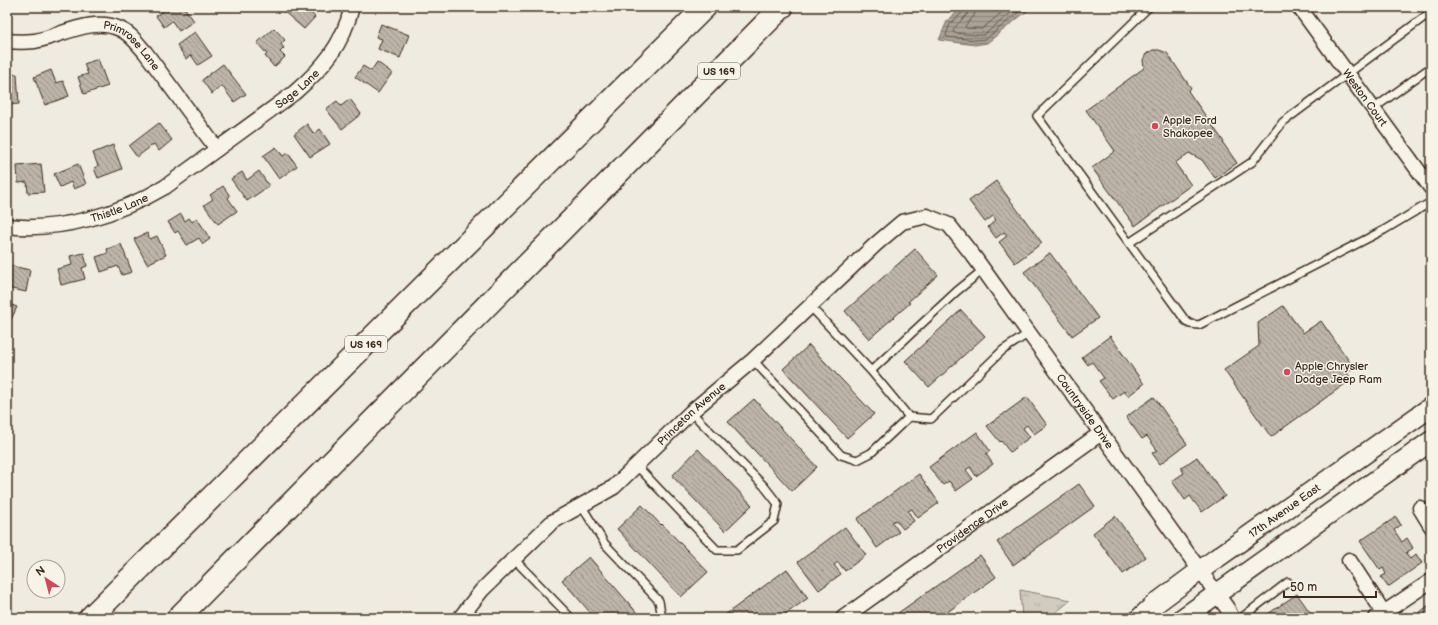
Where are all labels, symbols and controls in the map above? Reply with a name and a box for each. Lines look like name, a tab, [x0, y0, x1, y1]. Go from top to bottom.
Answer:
street label: Primrose Lane	[103, 19, 163, 74]
road number: US 169	[698, 63, 740, 79]
street label: Sage Lane	[273, 67, 323, 112]
street label: Weston Court	[1339, 67, 1390, 129]
place label: Apple Ford Shakopee	[1163, 114, 1217, 140]
marker: Apple Ford Shakopee	[1150, 121, 1160, 131]
street label: Thistle Lane	[89, 191, 151, 225]
road number: US 169	[345, 336, 387, 352]
place label: Apple Chrysler Dodge Jeep Ram	[1295, 360, 1382, 386]
marker: Apple Chrysler Dodge Jeep Ram	[1282, 367, 1292, 377]
street label: Countryside Drive	[1054, 371, 1116, 452]
street label: Princeton Avenue	[655, 380, 729, 448]
street label: 17th Avenue East	[1246, 481, 1323, 541]
street label: Providence Drive	[934, 495, 1011, 556]
north arrow	[26, 559, 66, 599]
text: N	[33, 564, 48, 579]
scale bar	[1284, 573, 1376, 599]
text: 50 m	[1290, 580, 1317, 595]

